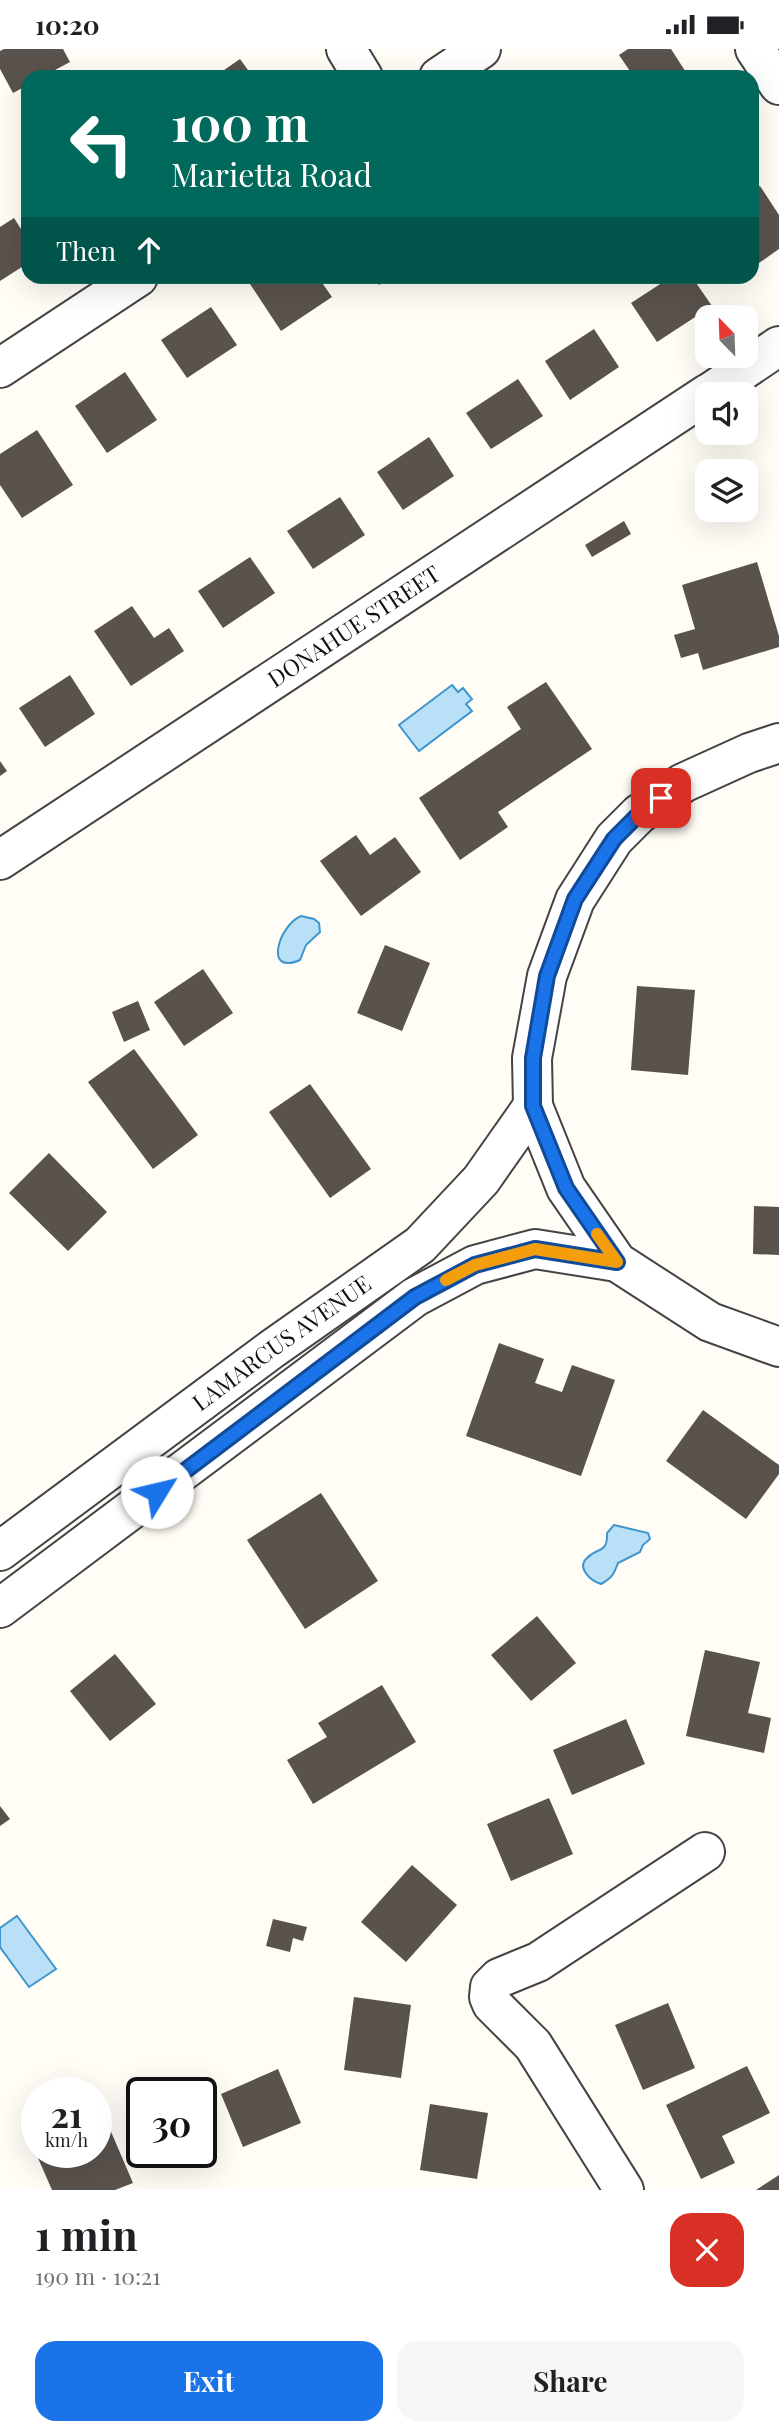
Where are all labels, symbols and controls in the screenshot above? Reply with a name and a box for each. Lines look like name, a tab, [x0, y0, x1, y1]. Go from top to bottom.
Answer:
text: 10:20	[35, 7, 100, 42]
text: 100 m	[171, 89, 309, 154]
icon: left	[56, 98, 147, 189]
text: Marietta Road	[171, 152, 372, 195]
icon: ahead	[130, 231, 168, 269]
text: Then	[56, 233, 116, 268]
north arrow	[695, 305, 758, 367]
map controls	[695, 305, 758, 522]
button: sound	[695, 382, 758, 445]
button: layers	[695, 459, 758, 522]
street label: DONAHUE STREET	[261, 557, 445, 694]
pin	[631, 768, 691, 828]
icon: arrive	[642, 779, 680, 817]
street label: LAMARCUS AVENUE	[185, 1267, 376, 1417]
position arrow	[120, 1455, 194, 1529]
speed limit sign: 30	[126, 2077, 217, 2168]
text: 21	[51, 2090, 82, 2137]
text: km/h	[45, 2128, 88, 2152]
text: 1 min	[35, 2206, 138, 2262]
button: close	[670, 2213, 744, 2287]
text: 190 m · 10:21	[35, 2260, 161, 2291]
button: Exit	[35, 2341, 383, 2421]
button: Share	[397, 2341, 744, 2421]

